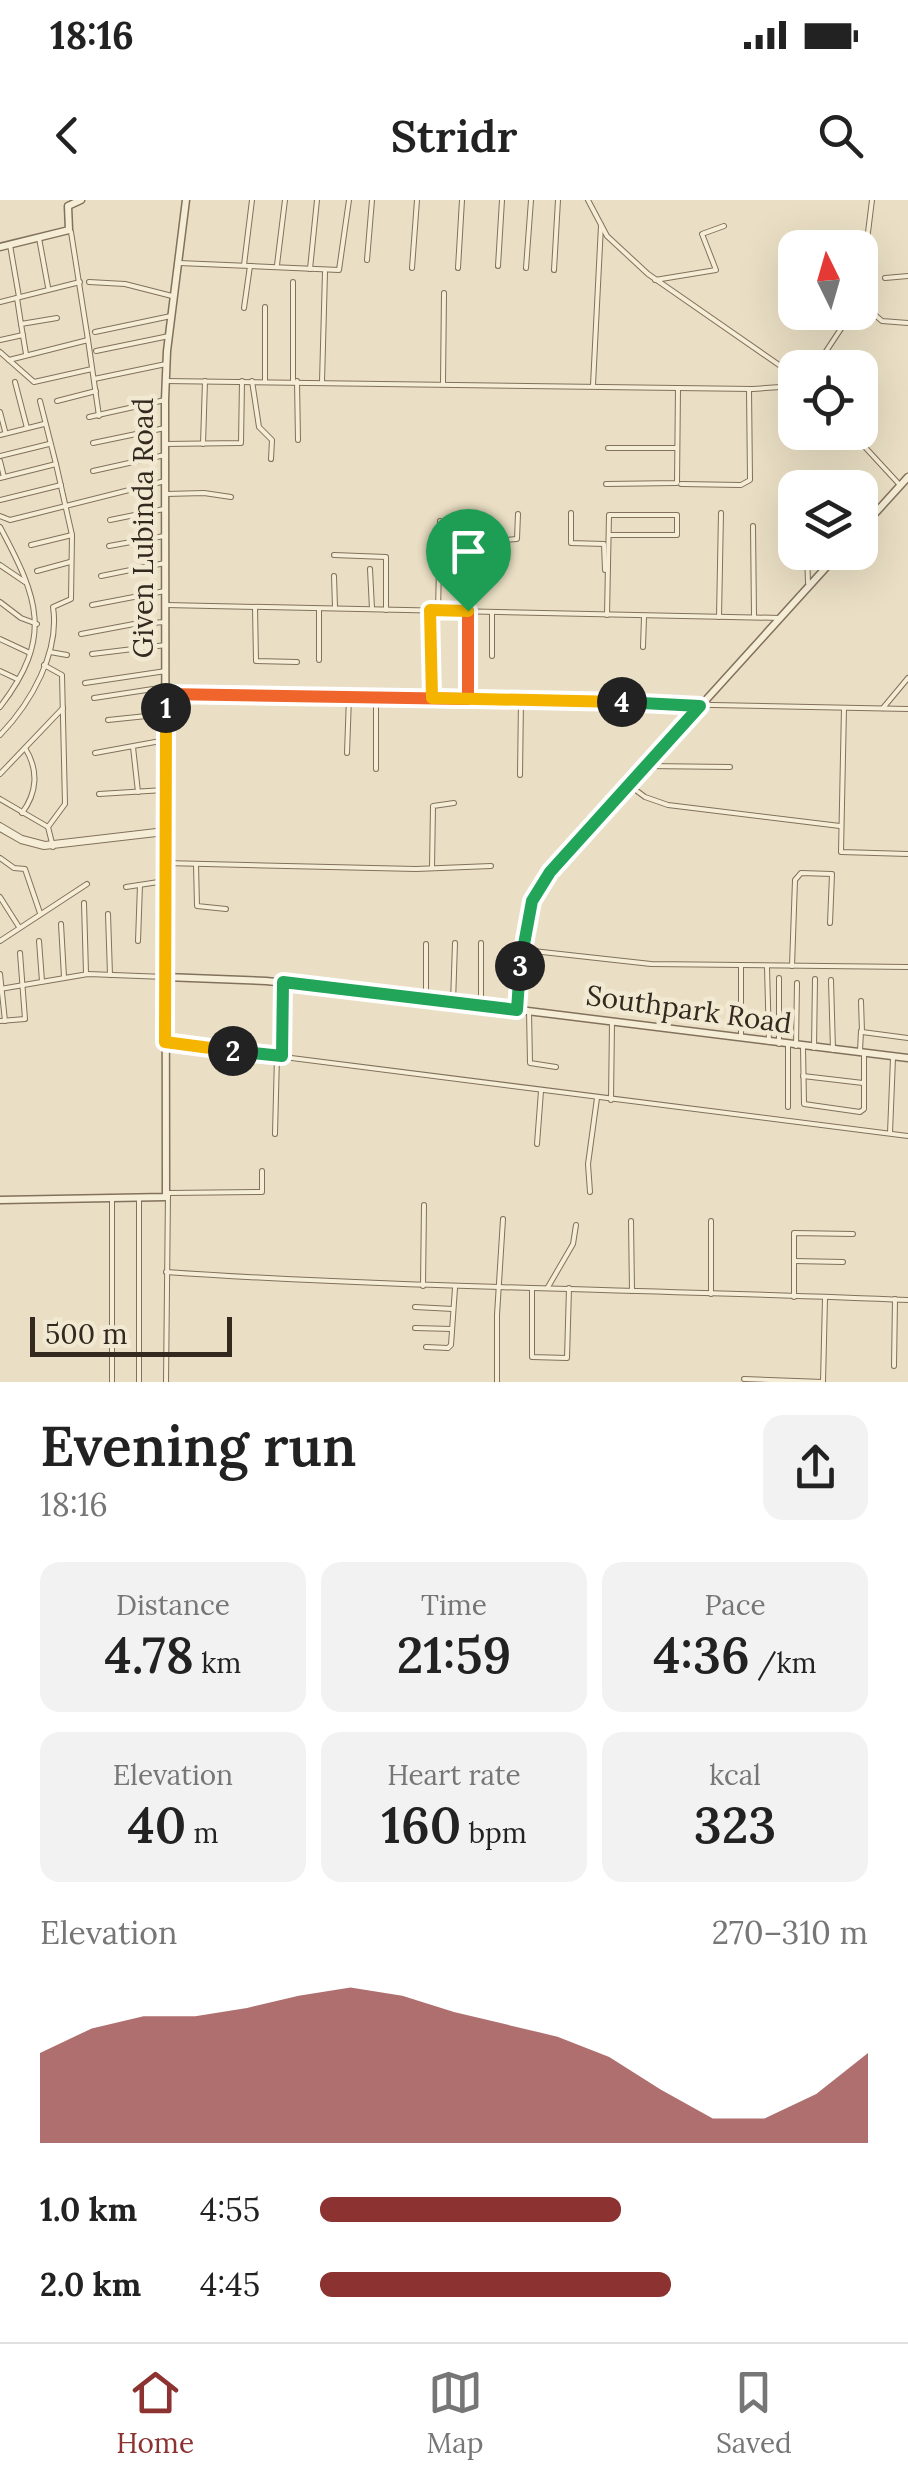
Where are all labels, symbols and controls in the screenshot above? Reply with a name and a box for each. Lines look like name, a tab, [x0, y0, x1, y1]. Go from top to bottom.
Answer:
text: 18:16	[50, 11, 134, 59]
text: Stridr	[390, 107, 518, 164]
icon: back	[40, 108, 95, 163]
icon: search	[813, 108, 868, 163]
north arrow	[778, 230, 878, 330]
map controls	[778, 230, 878, 570]
button: locate	[778, 350, 878, 450]
street label: Given Lubinda Road	[125, 398, 161, 658]
button: layers	[778, 470, 878, 570]
pin	[426, 509, 511, 612]
icon: arrive	[441, 524, 496, 579]
pin: 4	[597, 677, 647, 727]
pin: 1	[141, 683, 191, 733]
text: 4	[614, 684, 630, 720]
text: 1	[160, 690, 172, 726]
pin: 3	[495, 941, 545, 991]
text: 3	[512, 948, 528, 984]
street label: Southpark Road	[584, 977, 794, 1041]
pin: 2	[208, 1026, 258, 1076]
text: 2	[226, 1033, 240, 1069]
scale bar	[30, 1312, 232, 1356]
text: 500 m	[45, 1316, 127, 1352]
text: Evening run	[40, 1411, 357, 1481]
button: share	[763, 1415, 868, 1520]
text: 18:16	[40, 1484, 108, 1525]
text: Distance	[116, 1587, 230, 1623]
text: Time	[421, 1587, 487, 1623]
text: Pace	[704, 1587, 766, 1623]
text: 4.78	[105, 1623, 194, 1687]
text: 21:59	[397, 1623, 511, 1687]
text: 4:36	[653, 1623, 750, 1687]
text: km	[194, 1645, 241, 1681]
text: /km	[750, 1645, 817, 1681]
text: Elevation	[113, 1757, 233, 1793]
text: Heart rate	[387, 1757, 521, 1793]
text: kcal	[709, 1757, 761, 1793]
text: 40	[127, 1793, 186, 1857]
text: 160	[381, 1793, 461, 1857]
text: 323	[694, 1793, 776, 1857]
text: m	[186, 1815, 219, 1851]
text: bpm	[461, 1815, 527, 1851]
text: Elevation	[40, 1912, 177, 1953]
text: 270–310 m	[712, 1912, 868, 1953]
text: 1.0 km	[40, 2189, 137, 2230]
text: 4:55	[200, 2189, 260, 2230]
text: 2.0 km	[40, 2264, 141, 2305]
text: 4:45	[200, 2264, 260, 2305]
tab: Home	[116, 2365, 194, 2461]
tab: Map	[427, 2365, 483, 2461]
tab: Saved	[716, 2365, 792, 2461]

